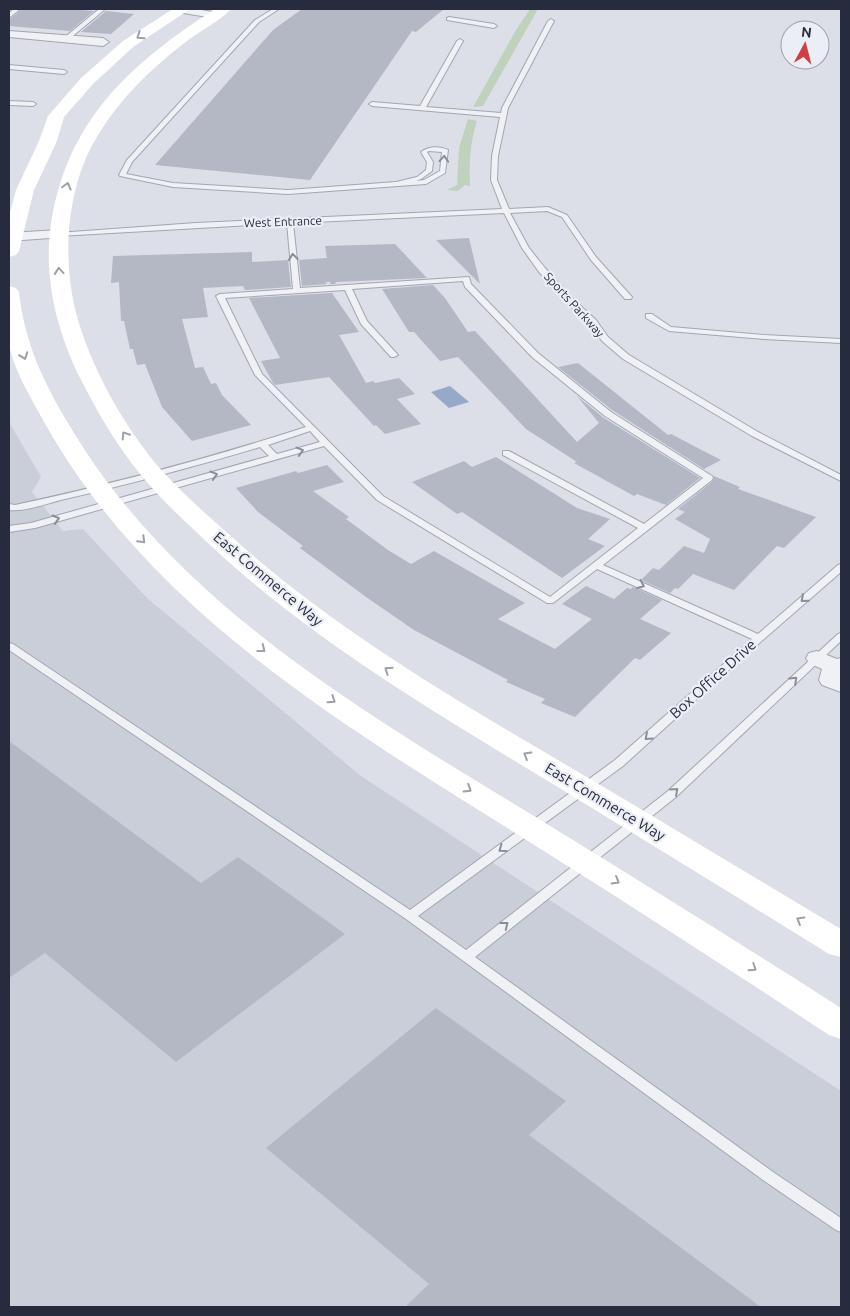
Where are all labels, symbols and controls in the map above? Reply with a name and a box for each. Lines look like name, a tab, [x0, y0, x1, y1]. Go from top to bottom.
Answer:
north arrow	[780, 20, 830, 70]
text: N	[800, 24, 813, 41]
one-way arrow	[137, 30, 146, 39]
one-way arrow	[439, 155, 450, 163]
one-way arrow	[61, 182, 71, 191]
street label: West Entrance	[244, 214, 322, 229]
one-way arrow	[288, 252, 299, 260]
one-way arrow	[53, 267, 64, 275]
street label: Sports Parkway	[542, 270, 607, 340]
one-way arrow	[18, 351, 28, 360]
one-way arrow	[122, 432, 131, 441]
one-way arrow	[296, 446, 304, 456]
one-way arrow	[209, 470, 218, 481]
one-way arrow	[52, 514, 60, 524]
street label: East Commerce Way	[210, 528, 326, 629]
one-way arrow	[136, 534, 145, 543]
one-way arrow	[636, 579, 645, 590]
one-way arrow	[801, 593, 810, 602]
street label: Box Office Drive	[666, 636, 759, 722]
one-way arrow	[257, 644, 266, 653]
one-way arrow	[384, 667, 394, 676]
one-way arrow	[789, 677, 798, 686]
one-way arrow	[326, 694, 336, 703]
one-way arrow	[645, 731, 654, 740]
one-way arrow	[523, 751, 532, 761]
street label: East Commerce Way	[542, 759, 668, 844]
one-way arrow	[463, 783, 472, 792]
one-way arrow	[670, 788, 679, 797]
one-way arrow	[498, 843, 508, 852]
one-way arrow	[611, 875, 620, 885]
one-way arrow	[796, 916, 805, 926]
one-way arrow	[499, 923, 508, 931]
one-way arrow	[748, 962, 757, 971]

